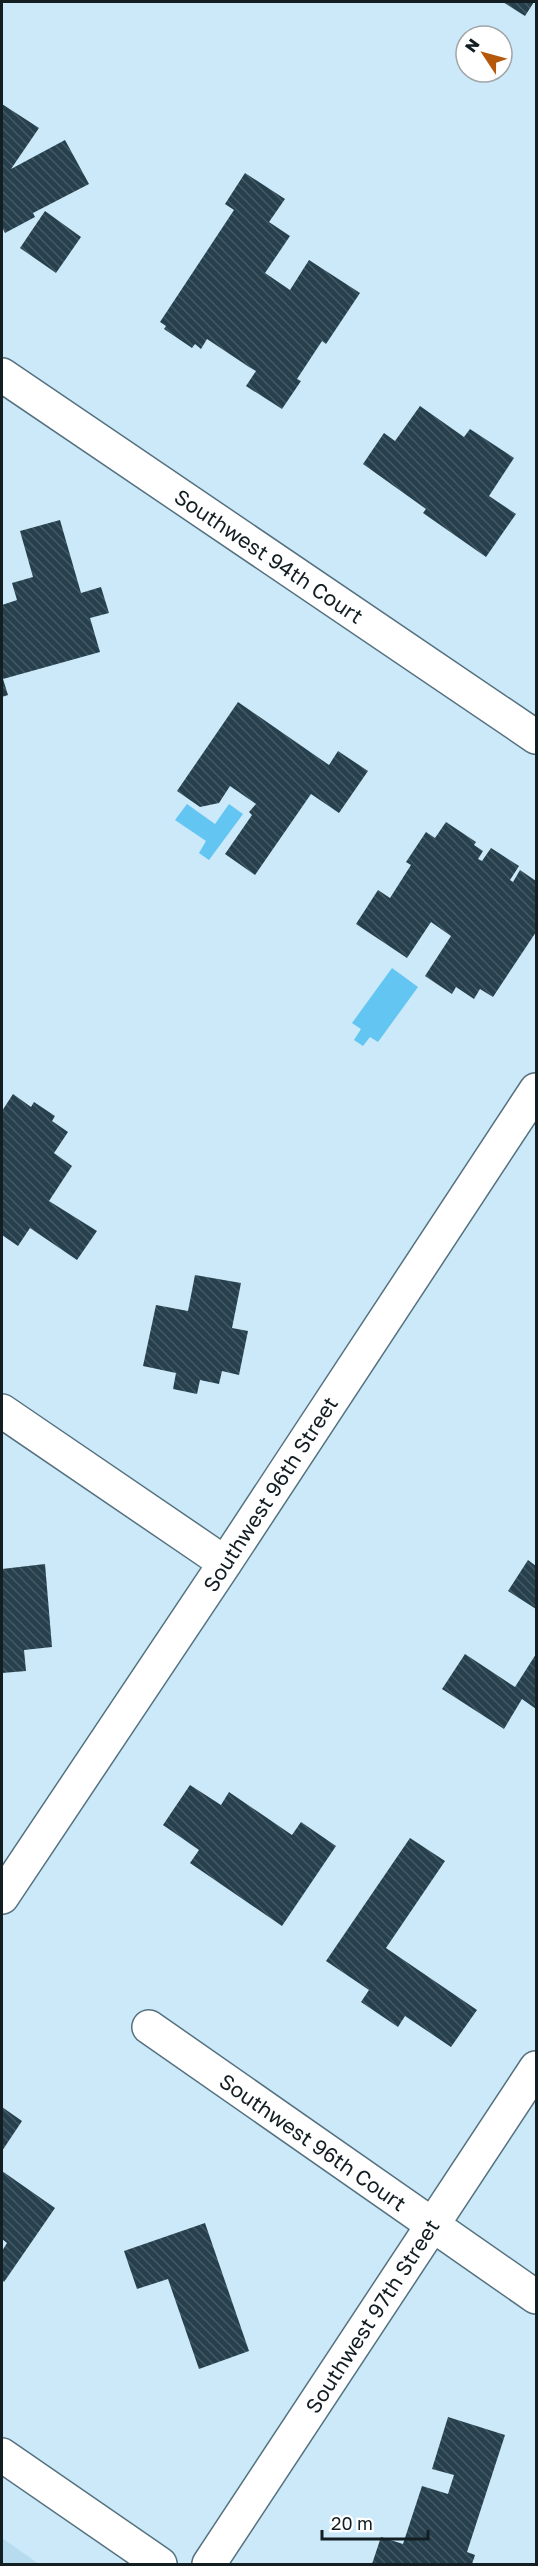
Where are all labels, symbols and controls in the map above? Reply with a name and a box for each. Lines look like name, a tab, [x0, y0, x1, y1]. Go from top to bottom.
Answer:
north arrow	[454, 24, 514, 84]
text: N	[460, 34, 484, 56]
street label: Southwest 94th Court	[170, 483, 368, 629]
street label: Southwest 96th Street	[197, 1391, 343, 1597]
street label: Southwest 96th Court	[215, 2068, 411, 2216]
street label: Southwest 97th Street	[300, 2214, 444, 2418]
scale bar	[322, 2503, 428, 2541]
text: 20 m	[331, 2512, 373, 2534]

